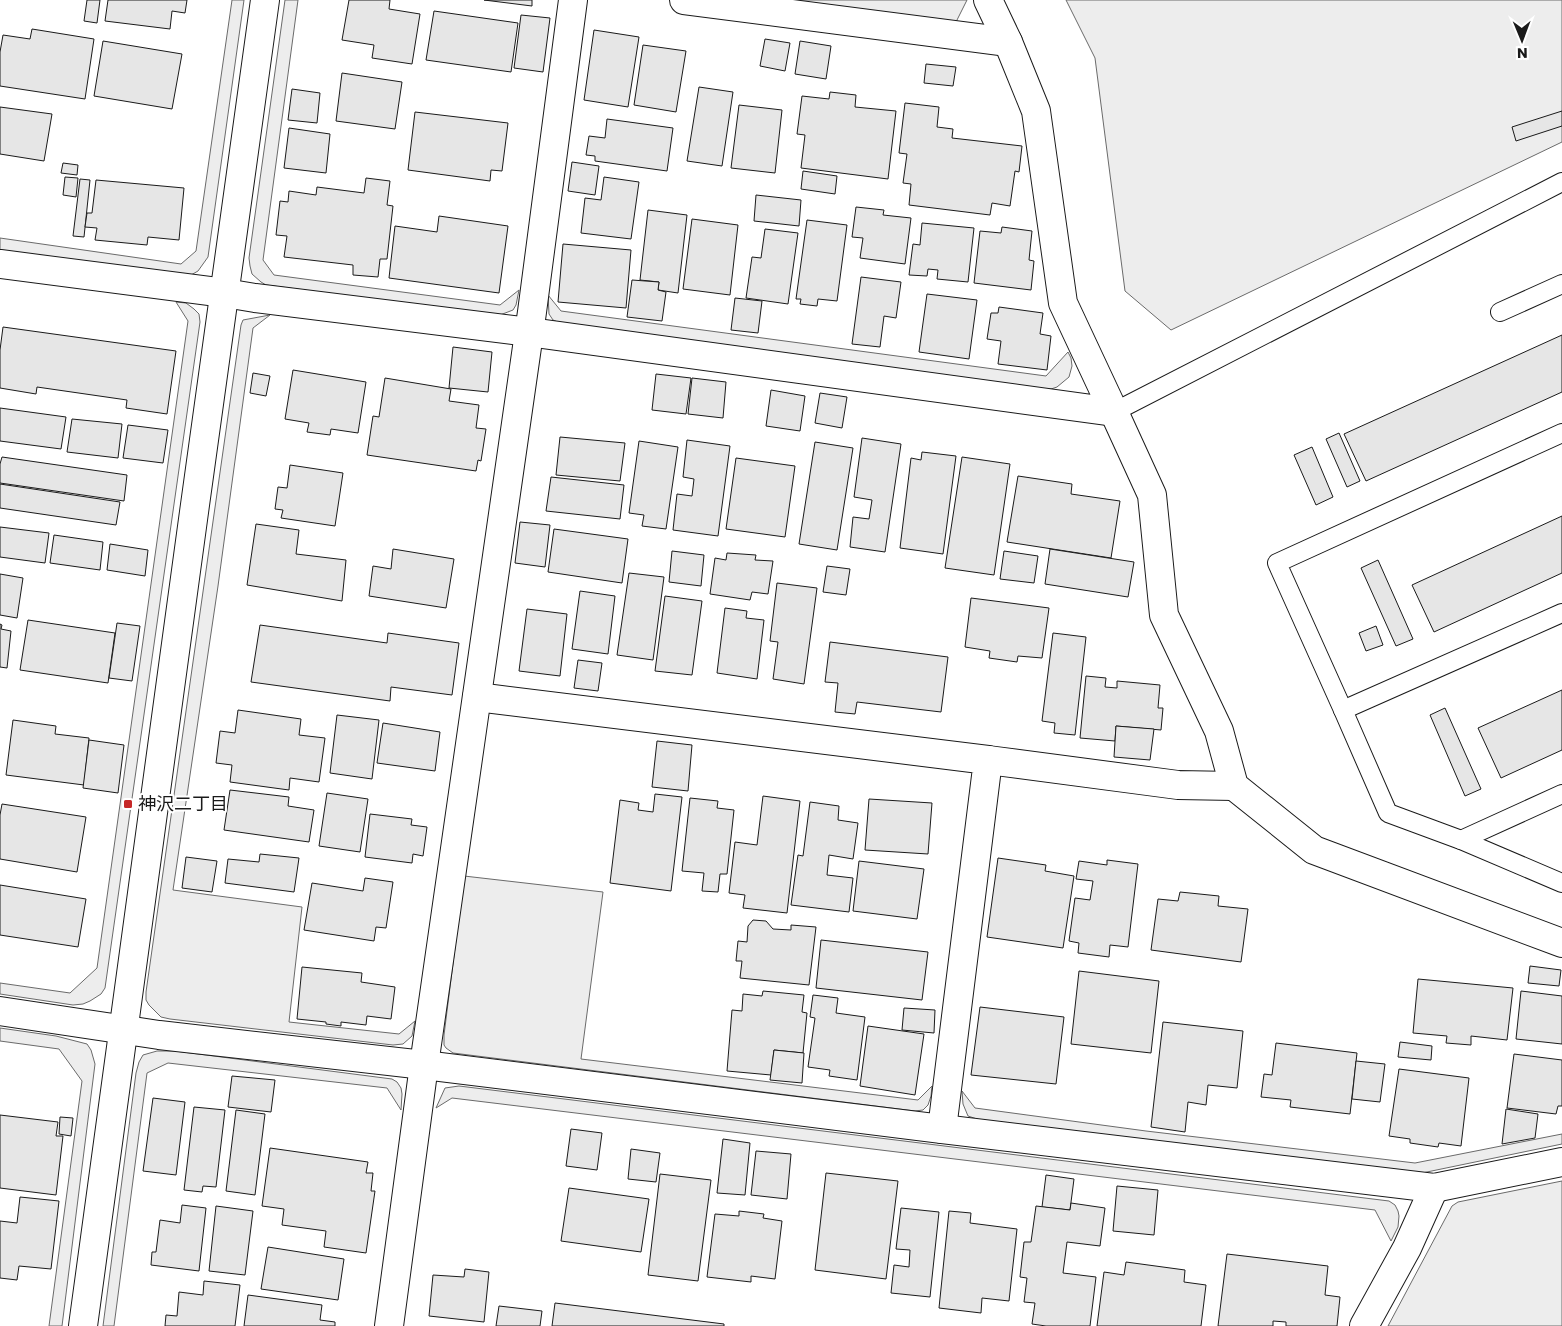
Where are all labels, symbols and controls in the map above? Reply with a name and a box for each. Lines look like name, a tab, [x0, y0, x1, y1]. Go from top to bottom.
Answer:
north arrow	[1497, 15, 1547, 65]
text: N	[1517, 43, 1528, 63]
place label: 神沢二丁目	[138, 791, 228, 816]
marker: 神沢二丁目	[122, 798, 134, 810]

